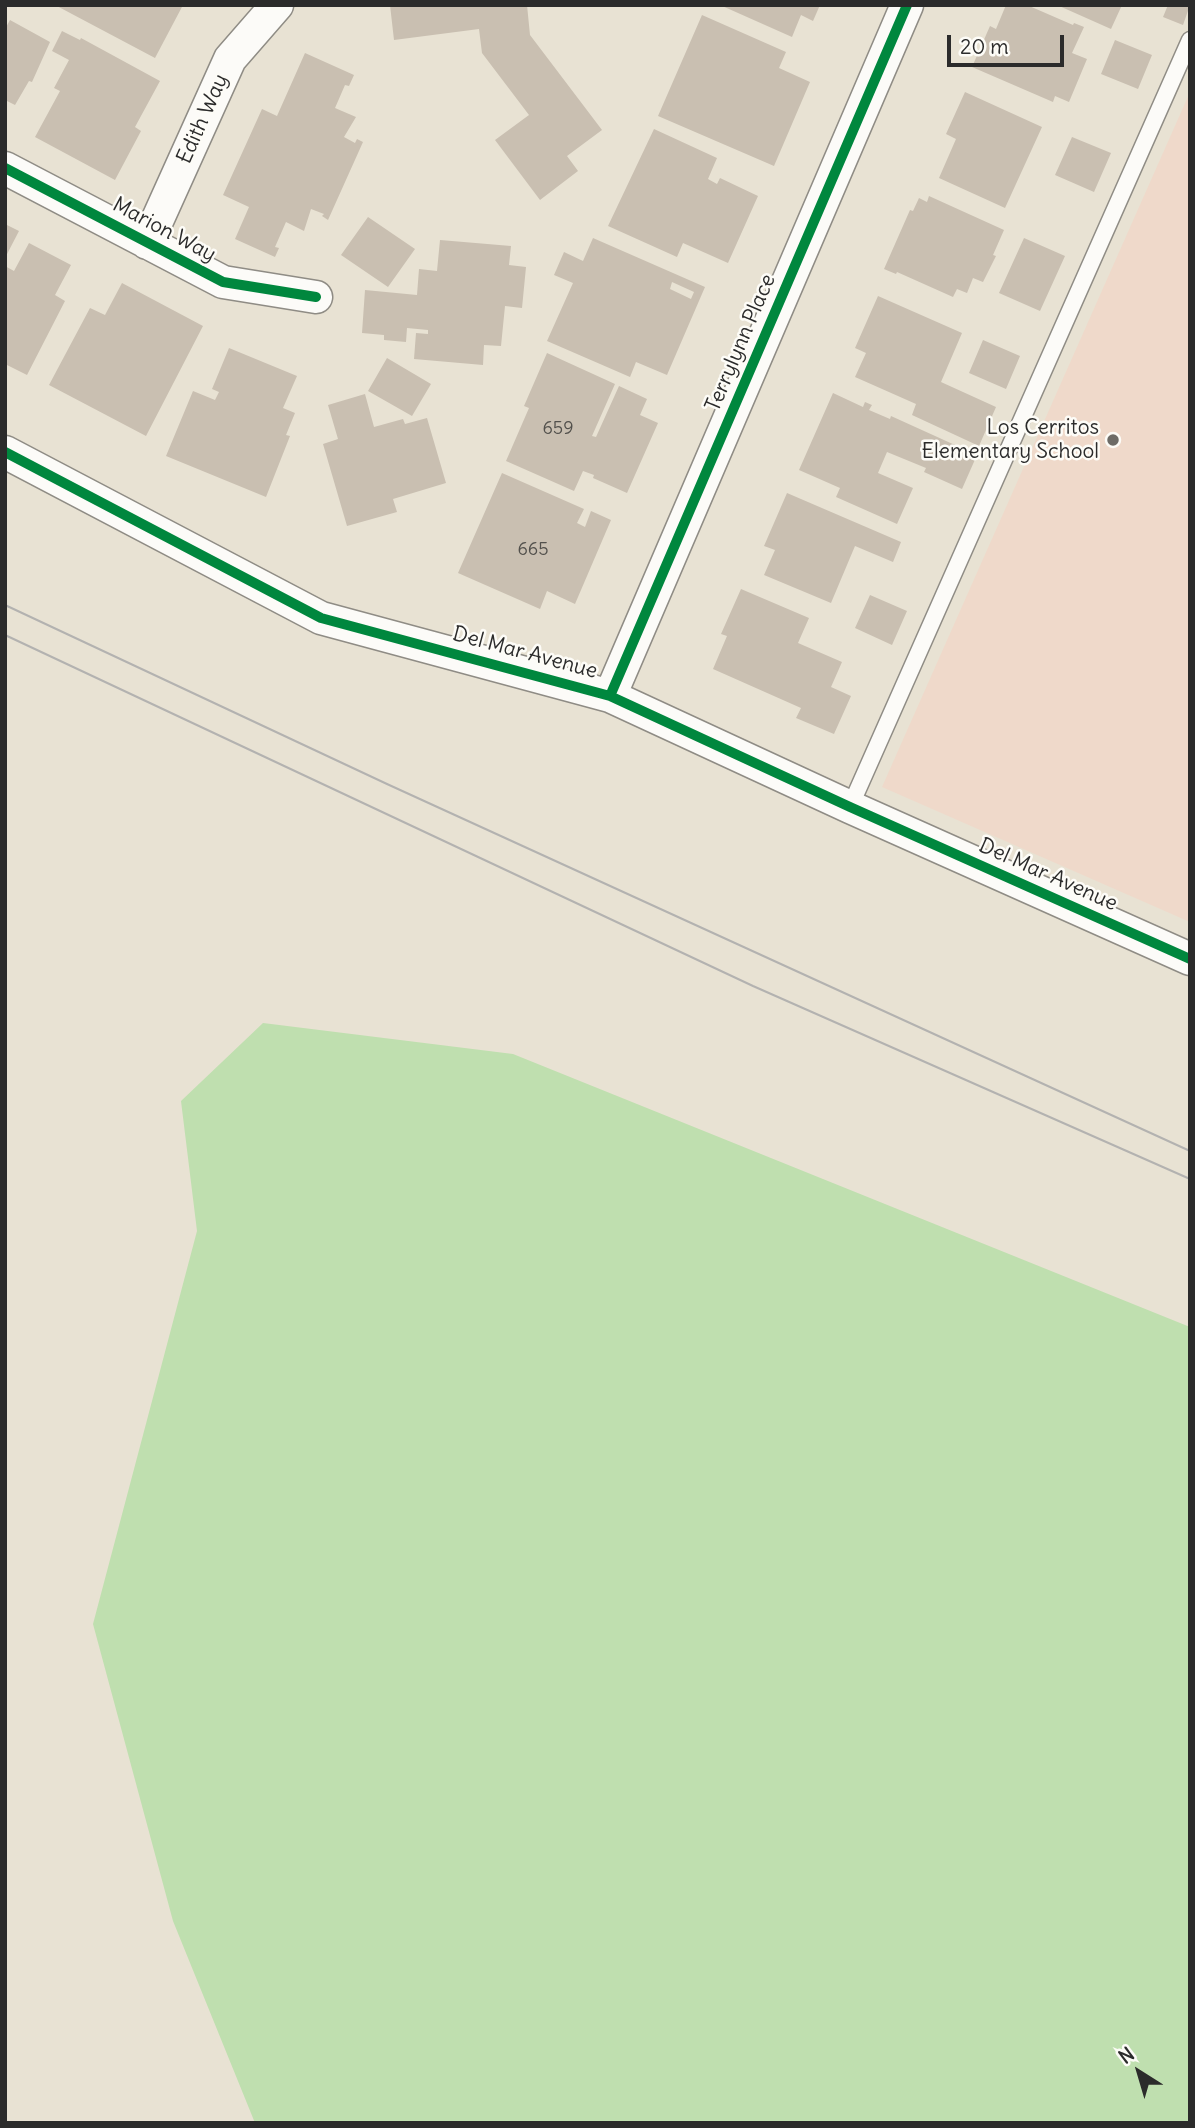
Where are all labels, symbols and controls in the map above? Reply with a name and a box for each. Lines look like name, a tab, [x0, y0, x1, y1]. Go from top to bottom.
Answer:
scale bar	[950, 21, 1067, 65]
text: 20 m	[960, 33, 1009, 60]
street label: Edith Way	[172, 70, 234, 168]
street label: Marion Way	[108, 192, 220, 268]
street label: Terrylynn Place	[701, 271, 781, 415]
place label: Los Cerritos Elementary School	[922, 415, 1099, 465]
house number: 659	[542, 418, 574, 440]
marker: Los Cerritos Elementary School	[1105, 432, 1121, 448]
house number: 665	[517, 539, 549, 561]
street label: Del Mar Avenue	[450, 622, 600, 684]
street label: Del Mar Avenue	[975, 833, 1121, 917]
north arrow	[1104, 2037, 1174, 2107]
text: N	[1114, 2042, 1139, 2069]

